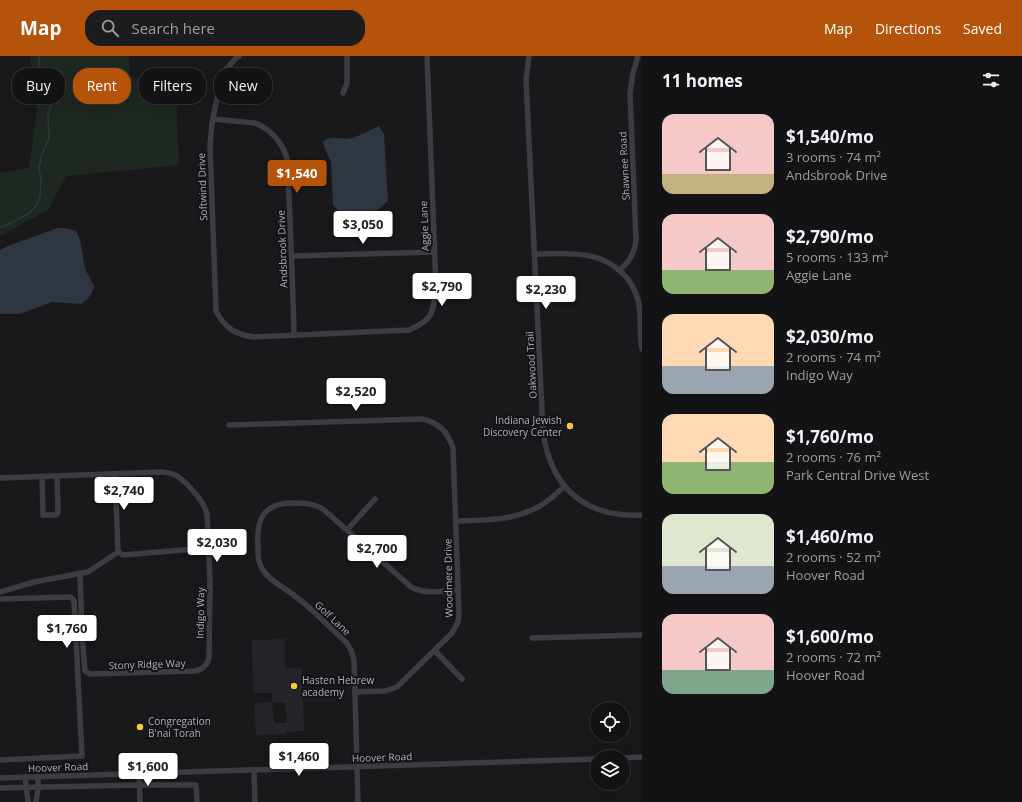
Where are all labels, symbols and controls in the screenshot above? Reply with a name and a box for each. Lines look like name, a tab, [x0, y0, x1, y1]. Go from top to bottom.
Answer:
search box	[85, 10, 365, 46]
text: Map	[20, 15, 61, 41]
icon: search	[99, 17, 121, 39]
text: Search here	[131, 18, 215, 38]
text: Map	[824, 19, 853, 38]
text: Directions	[875, 19, 941, 38]
text: Saved	[963, 19, 1002, 38]
chip: Buy	[12, 68, 65, 104]
chip: Rent	[73, 68, 131, 104]
chip: Filters	[139, 68, 206, 104]
chip: New	[214, 68, 272, 104]
text: 11 homes	[662, 69, 743, 92]
icon: filters	[980, 69, 1002, 91]
text: $1,540/mo	[786, 125, 874, 148]
icon: home	[694, 130, 742, 178]
street label: Shawnee Road	[615, 131, 633, 201]
text: 3 rooms · 74 m²	[786, 148, 881, 166]
street label: Softwind Drive	[194, 152, 210, 221]
pin: $1,540	[264, 160, 330, 194]
text: $1,540	[277, 164, 317, 182]
text: Andsbrook Drive	[786, 166, 887, 184]
street label: Aggie Lane	[416, 200, 432, 251]
street label: Andsbrook Drive	[274, 209, 290, 288]
pin: $3,050	[330, 211, 396, 245]
text: $3,050	[343, 215, 383, 233]
text: $2,790/mo	[786, 225, 874, 248]
icon: home	[694, 230, 742, 278]
text: 5 rooms · 133 m²	[786, 248, 888, 266]
text: Aggie Lane	[786, 266, 852, 284]
pin: $2,790	[409, 273, 475, 307]
pin: $2,230	[513, 276, 579, 310]
text: $2,790	[422, 277, 462, 295]
text: $2,230	[526, 280, 566, 298]
text: $2,030/mo	[786, 325, 874, 348]
icon: home	[694, 330, 742, 378]
street label: Oakwood Trail	[522, 331, 540, 399]
text: 2 rooms · 74 m²	[786, 348, 881, 366]
text: Indigo Way	[786, 366, 853, 384]
pin: $2,520	[323, 378, 389, 412]
text: $2,520	[336, 382, 376, 400]
place label: Indiana Jewish Discovery Center	[483, 413, 562, 439]
marker: Indiana Jewish Discovery Center	[565, 421, 575, 431]
text: $1,760/mo	[786, 425, 874, 448]
icon: home	[694, 430, 742, 478]
text: 2 rooms · 76 m²	[786, 448, 881, 466]
text: Park Central Drive West	[786, 466, 929, 484]
pin: $2,740	[91, 477, 157, 511]
text: $2,740	[104, 481, 144, 499]
text: $1,460/mo	[786, 525, 874, 548]
pin: $2,030	[184, 529, 250, 563]
icon: home	[694, 530, 742, 578]
text: $2,030	[197, 533, 237, 551]
pin: $2,700	[344, 535, 410, 569]
street label: Woodmere Drive	[440, 538, 456, 618]
text: $2,700	[357, 539, 397, 557]
text: 2 rooms · 52 m²	[786, 548, 881, 566]
text: Hoover Road	[786, 566, 865, 584]
street label: Indigo Way	[193, 586, 207, 639]
street label: Golf Lane	[312, 598, 354, 638]
pin: $1,760	[34, 615, 100, 649]
text: $1,760	[47, 619, 87, 637]
text: $1,600/mo	[786, 625, 874, 648]
icon: home	[694, 630, 742, 678]
text: 2 rooms · 72 m²	[786, 648, 881, 666]
street label: Stony Ridge Way	[108, 656, 187, 672]
text: Hoover Road	[786, 666, 865, 684]
place label: Hasten Hebrew academy	[302, 673, 374, 699]
marker: Hasten Hebrew academy	[289, 681, 299, 691]
map controls	[590, 702, 630, 790]
button: locate	[590, 702, 630, 742]
place label: Congregation B'nai Torah	[148, 714, 211, 740]
marker: Congregation B'nai Torah	[135, 722, 145, 732]
pin: $1,460	[266, 743, 332, 777]
text: $1,460	[279, 747, 319, 765]
street label: Hoover Road	[351, 749, 413, 765]
button: layers	[590, 750, 630, 790]
pin: $1,600	[115, 753, 181, 787]
text: $1,600	[128, 757, 168, 775]
street label: Hoover Road	[27, 759, 89, 775]

